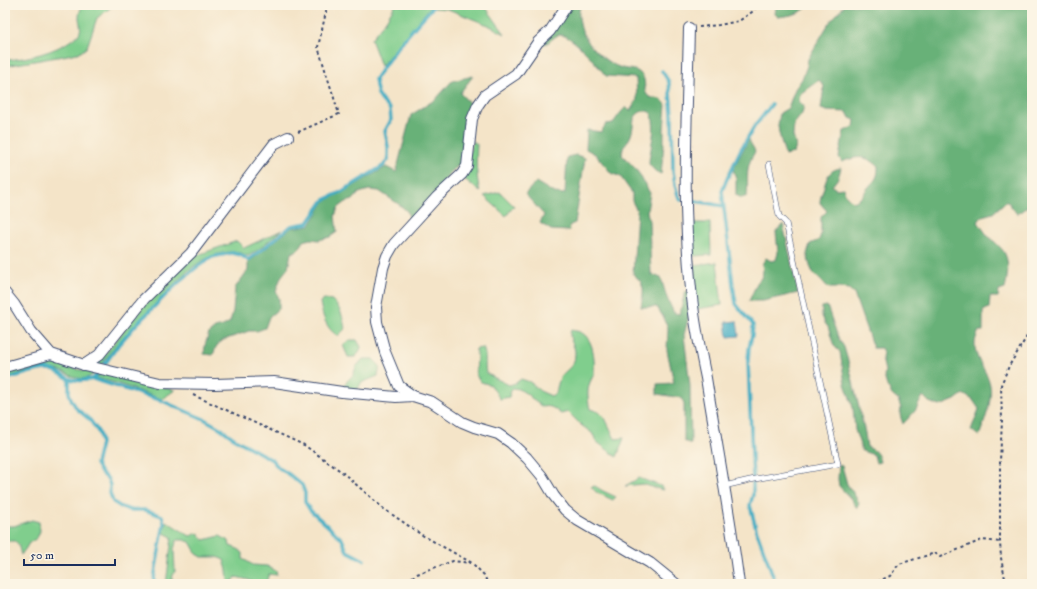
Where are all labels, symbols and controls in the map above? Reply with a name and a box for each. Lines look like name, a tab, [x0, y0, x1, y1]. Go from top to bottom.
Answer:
scale bar	[24, 541, 115, 567]
text: 50 m	[30, 548, 54, 563]

